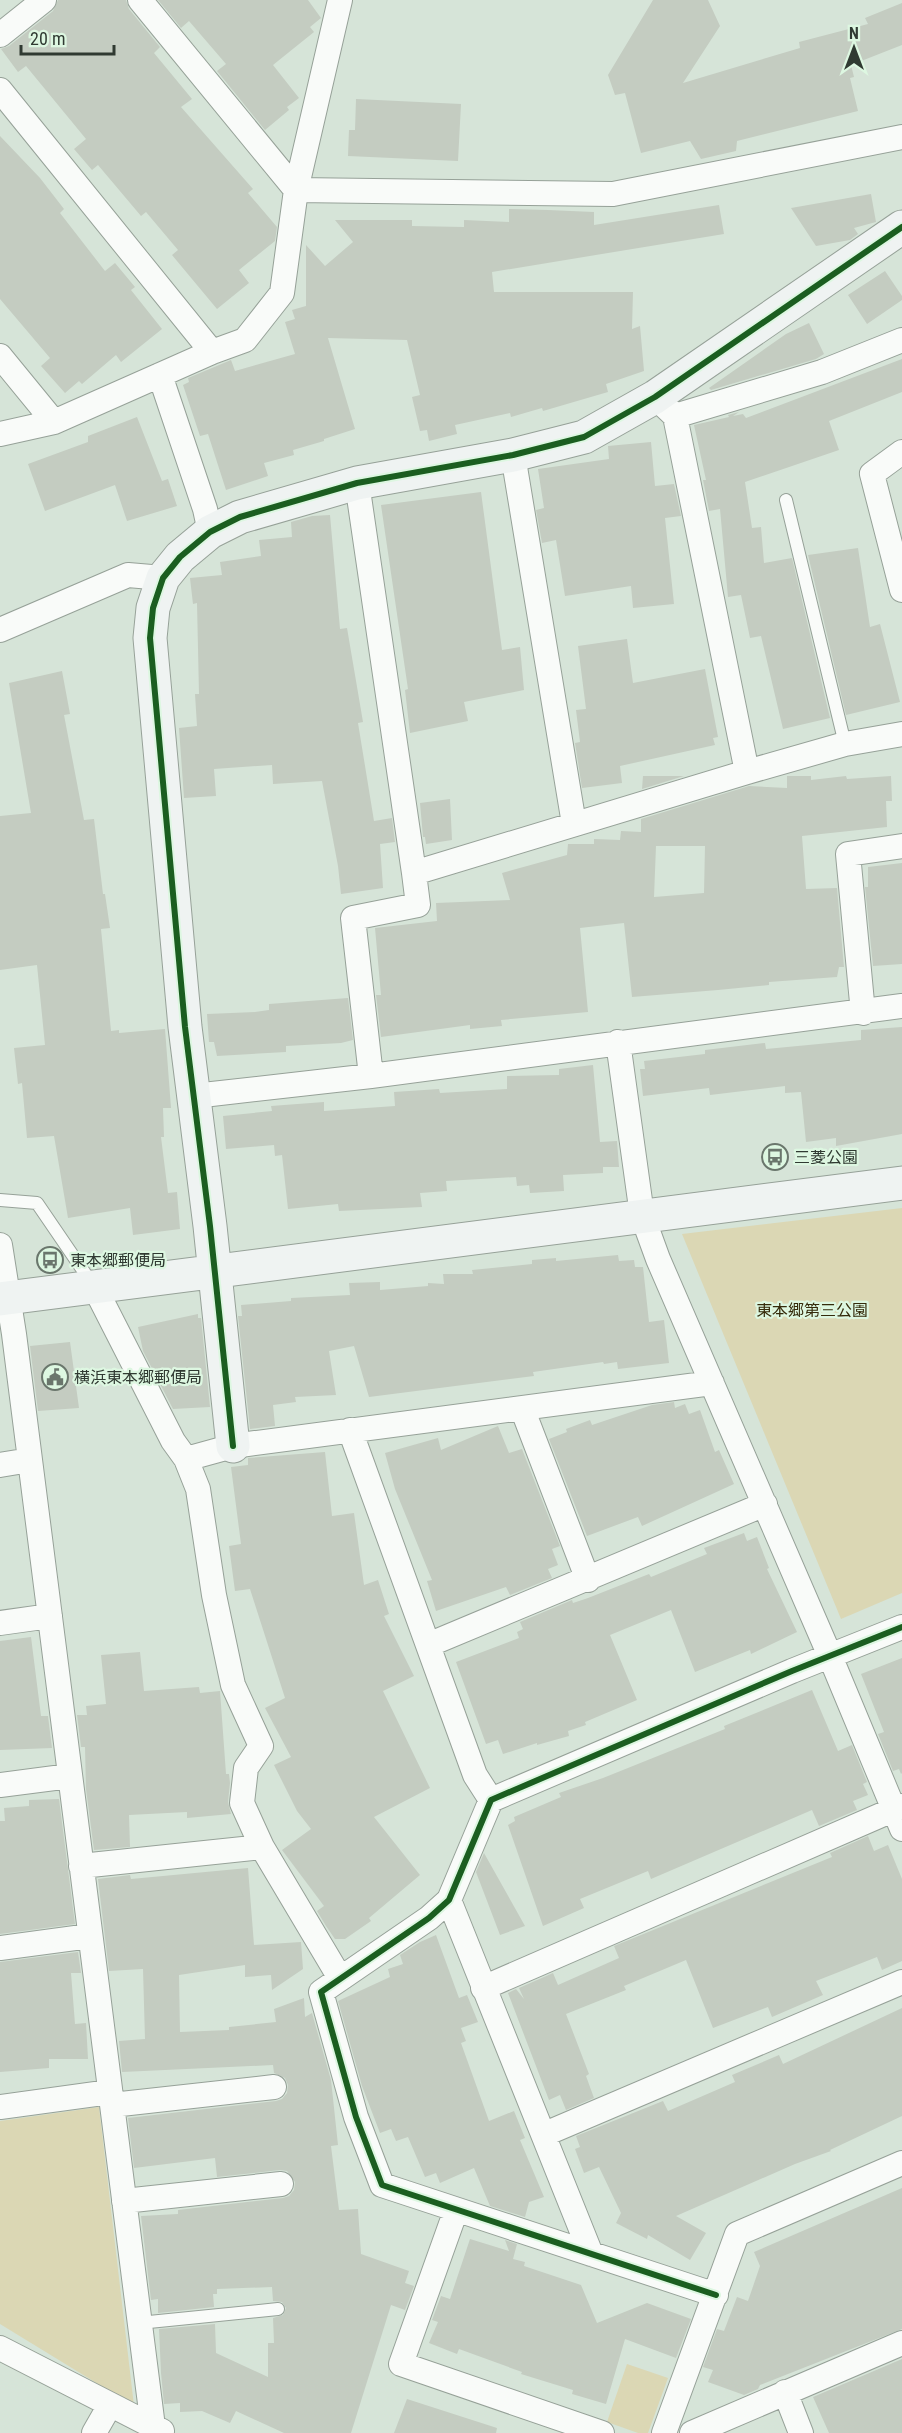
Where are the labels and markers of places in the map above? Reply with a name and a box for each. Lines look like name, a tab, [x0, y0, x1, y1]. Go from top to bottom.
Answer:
bus stop icon: 三菱公園	[760, 1142, 790, 1172]
place label: 三菱公園	[794, 1148, 858, 1167]
bus stop icon: 東本郷郵便局	[35, 1245, 65, 1275]
place label: 東本郷郵便局	[70, 1251, 166, 1270]
public building icon: 横浜東本郷郵便局	[40, 1362, 70, 1392]
place label: 横浜東本郷郵便局	[74, 1368, 202, 1387]

